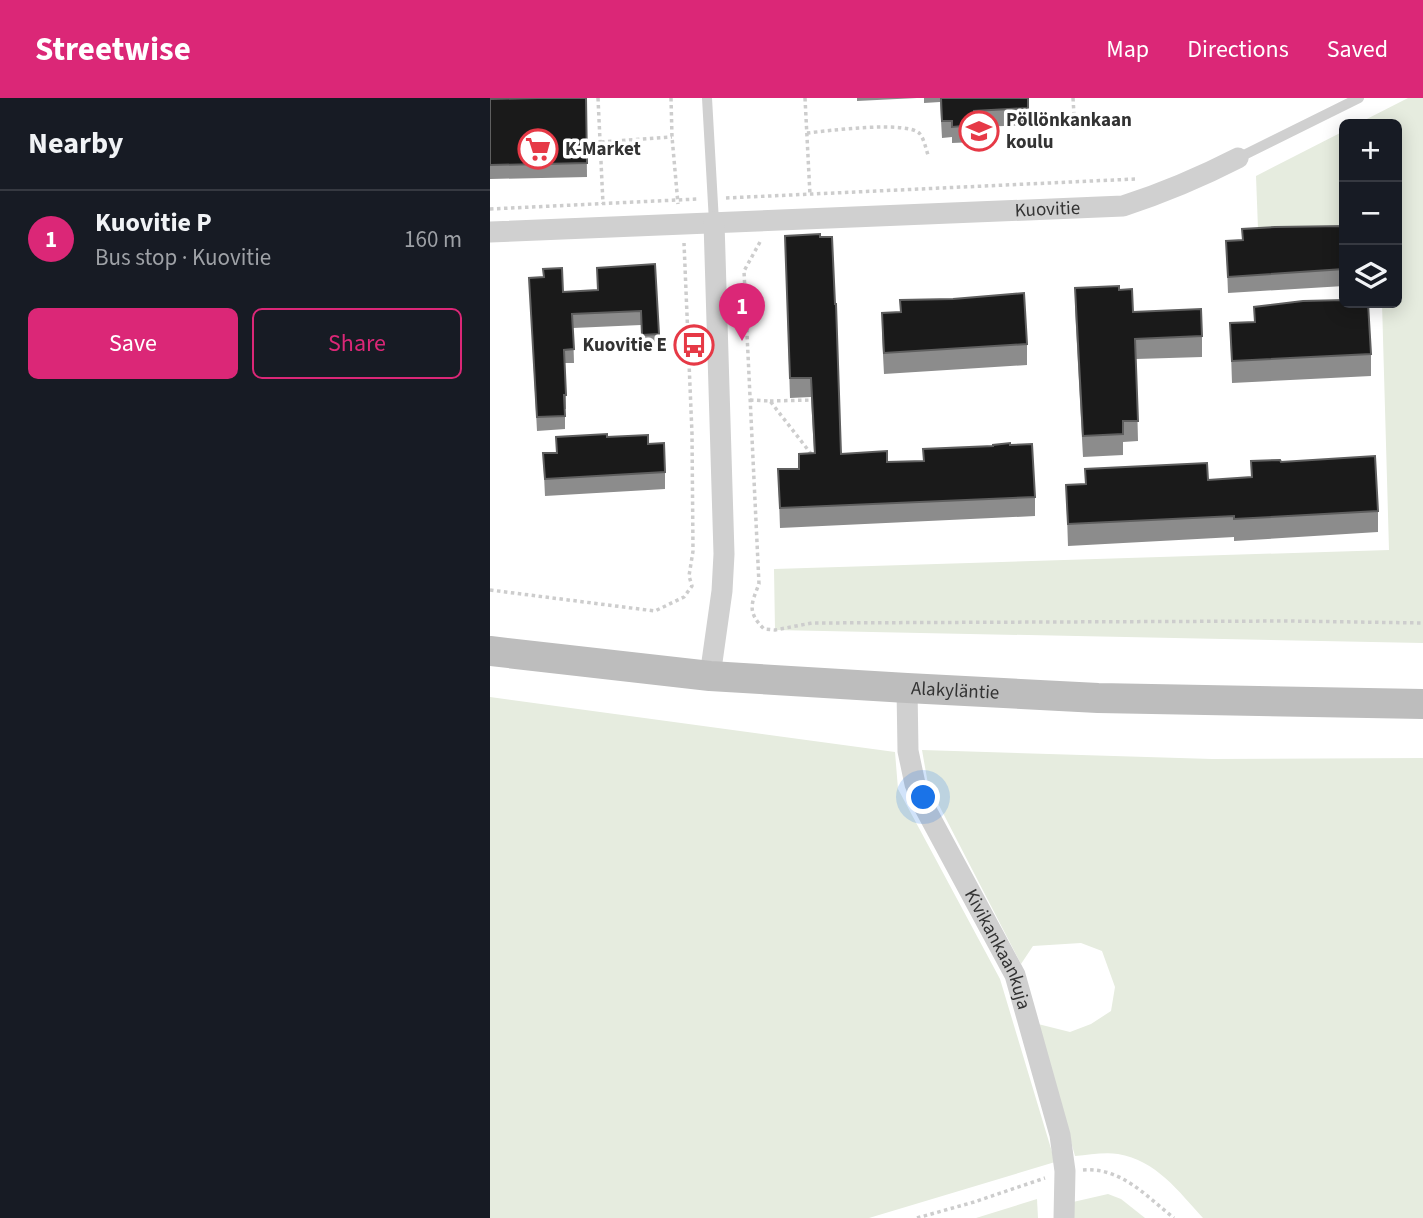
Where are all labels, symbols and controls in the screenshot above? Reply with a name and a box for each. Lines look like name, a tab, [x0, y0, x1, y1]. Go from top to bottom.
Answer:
text: Streetwise	[35, 26, 191, 73]
text: Map	[1106, 32, 1149, 67]
text: Directions	[1187, 32, 1289, 67]
text: Saved	[1327, 32, 1388, 67]
place label: Pöllönkankaan koulu	[1006, 107, 1132, 156]
school or university icon: Pöllönkankaan koulu	[958, 110, 1000, 152]
map controls	[1339, 119, 1402, 308]
button: +	[1339, 119, 1402, 182]
text: Nearby	[28, 122, 123, 165]
supermarket icon: K-Market	[517, 128, 559, 170]
place label: K-Market	[565, 136, 641, 163]
button: −	[1339, 182, 1402, 245]
street label: Kuovitie	[1014, 194, 1081, 224]
text: Kuovitie P	[95, 204, 212, 241]
text: 1	[45, 223, 57, 256]
text: 160 m	[404, 223, 462, 256]
text: Bus stop · Kuovitie	[95, 241, 271, 274]
button: layers	[1339, 245, 1402, 308]
pin: 1	[719, 283, 765, 341]
button: Save	[28, 308, 238, 379]
button: Share	[252, 308, 462, 379]
bus stop icon: Kuovitie E	[673, 324, 715, 366]
place label: Kuovitie E	[583, 332, 667, 359]
street label: Alakyläntie	[910, 675, 1000, 706]
your location	[906, 780, 940, 814]
street label: Kivikankaankuja	[958, 884, 1037, 1012]

